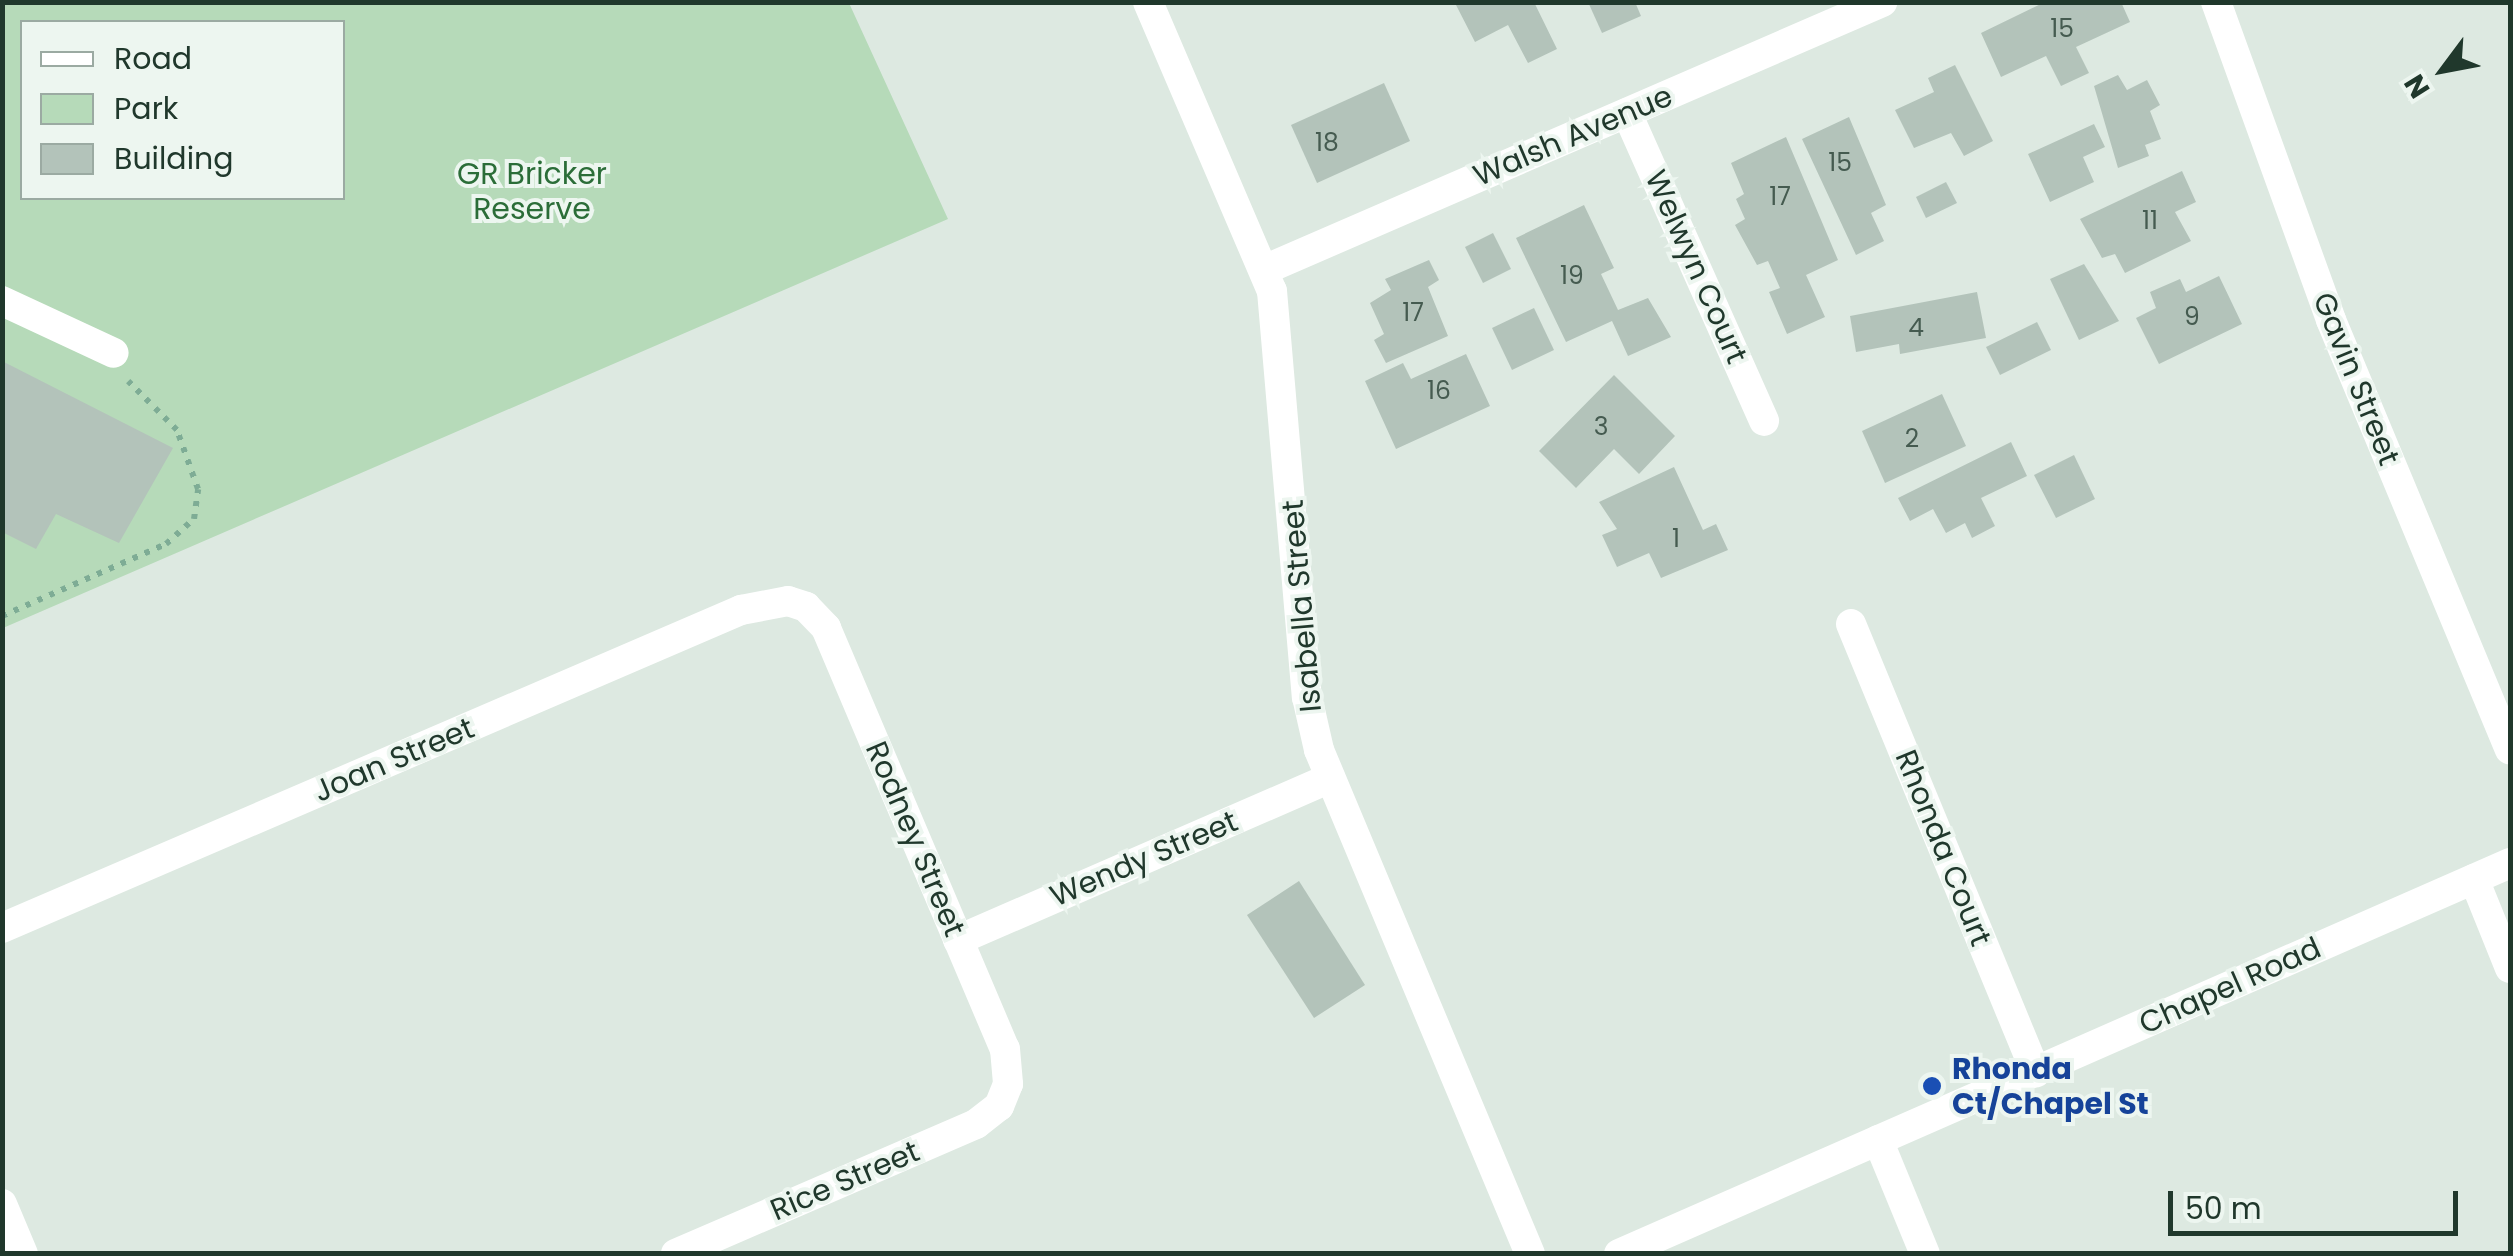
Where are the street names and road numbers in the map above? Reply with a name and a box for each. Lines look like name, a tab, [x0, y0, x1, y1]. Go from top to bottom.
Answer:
street label: Walsh Avenue	[1468, 78, 1678, 194]
street label: Welwyn Court	[1637, 165, 1755, 369]
street label: Gavin Street	[2305, 287, 2407, 471]
street label: Isabella Street	[1275, 498, 1329, 714]
street label: Joan Street	[309, 710, 479, 810]
street label: Rodney Street	[858, 736, 972, 942]
street label: Rhonda Court	[1887, 745, 1999, 951]
street label: Wendy Street	[1045, 803, 1243, 915]
street label: Chapel Road	[2134, 930, 2326, 1042]
street label: Rice Street	[765, 1134, 925, 1228]

